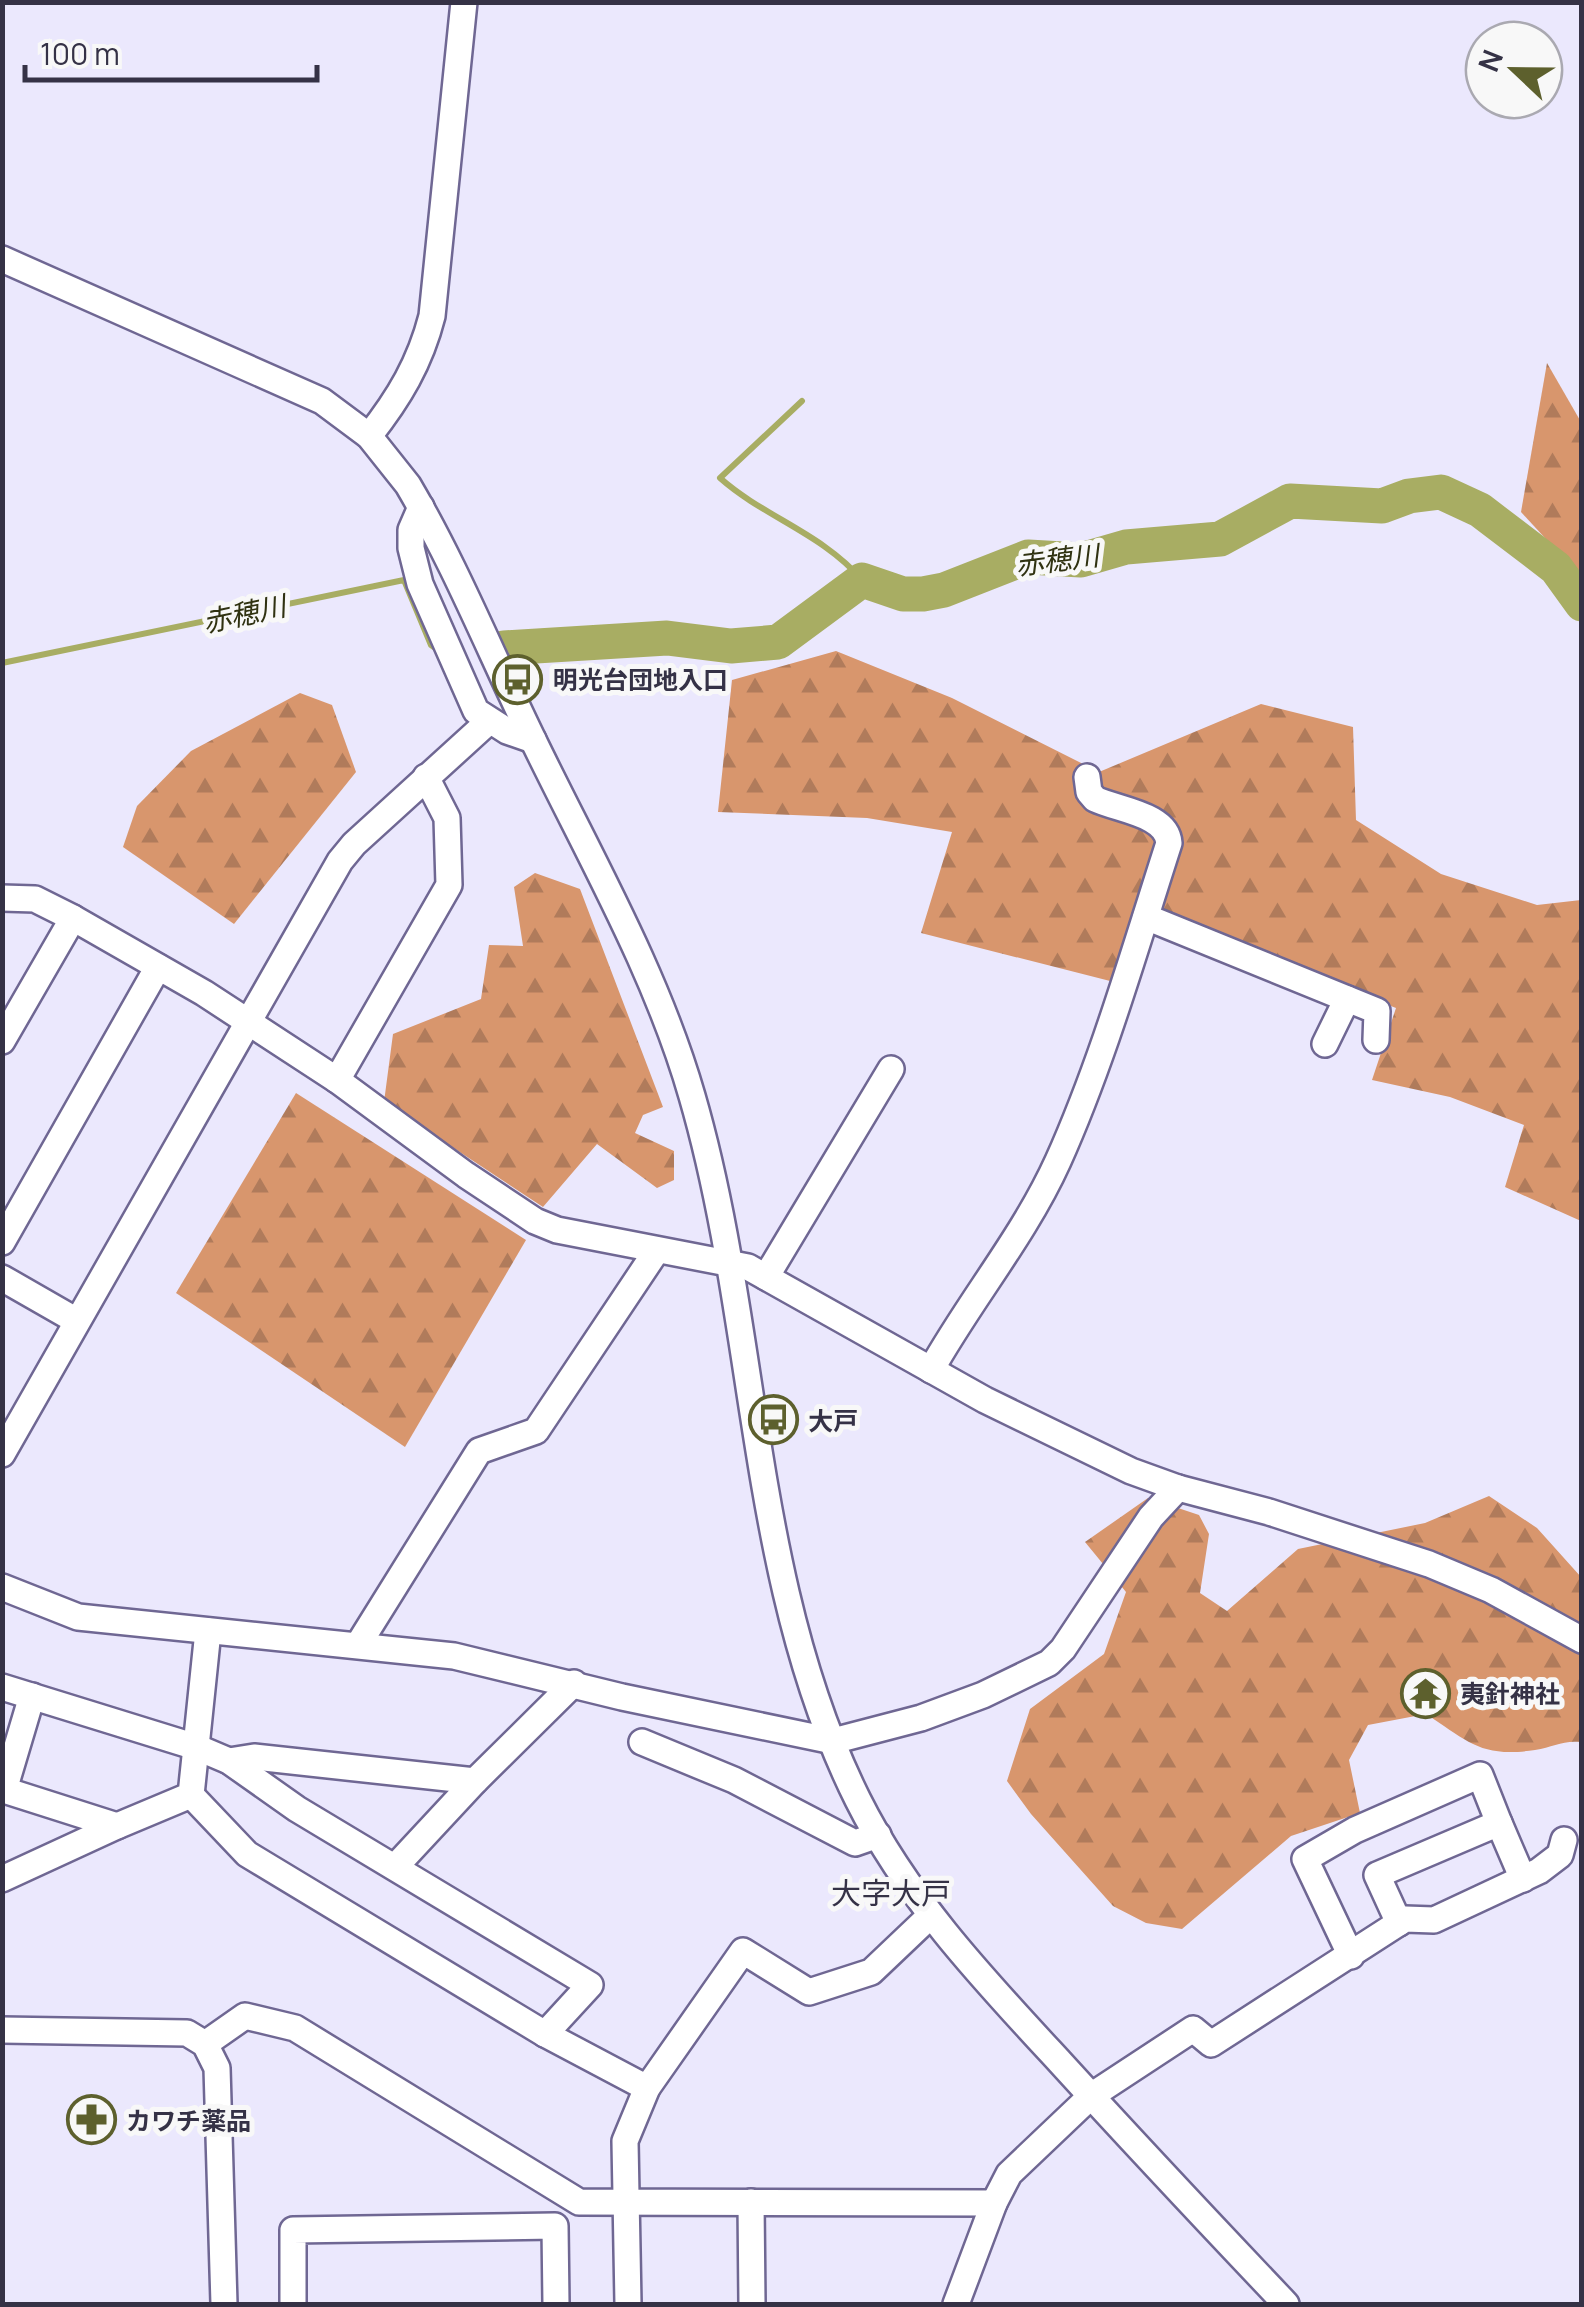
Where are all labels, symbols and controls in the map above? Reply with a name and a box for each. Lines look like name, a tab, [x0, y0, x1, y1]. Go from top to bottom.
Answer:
scale bar	[25, 20, 318, 82]
north arrow	[1464, 20, 1564, 120]
text: 100 m	[40, 33, 120, 74]
text: N	[1469, 44, 1511, 77]
water label: 赤穂川	[1013, 535, 1104, 583]
water label: 赤穂川	[199, 585, 292, 640]
bus stop icon: 明光台団地入口	[492, 653, 544, 705]
place label: 明光台団地入口	[553, 662, 728, 697]
bus stop icon: 大戸	[747, 1394, 799, 1446]
place label: 大戸	[808, 1403, 858, 1438]
temple icon: 夷針神社	[1399, 1667, 1451, 1719]
place label: 夷針神社	[1460, 1676, 1560, 1711]
district label: 大字大戸	[831, 1872, 951, 1913]
pharmacy icon: カワチ薬品	[65, 2094, 117, 2146]
place label: カワチ薬品	[126, 2103, 251, 2138]

